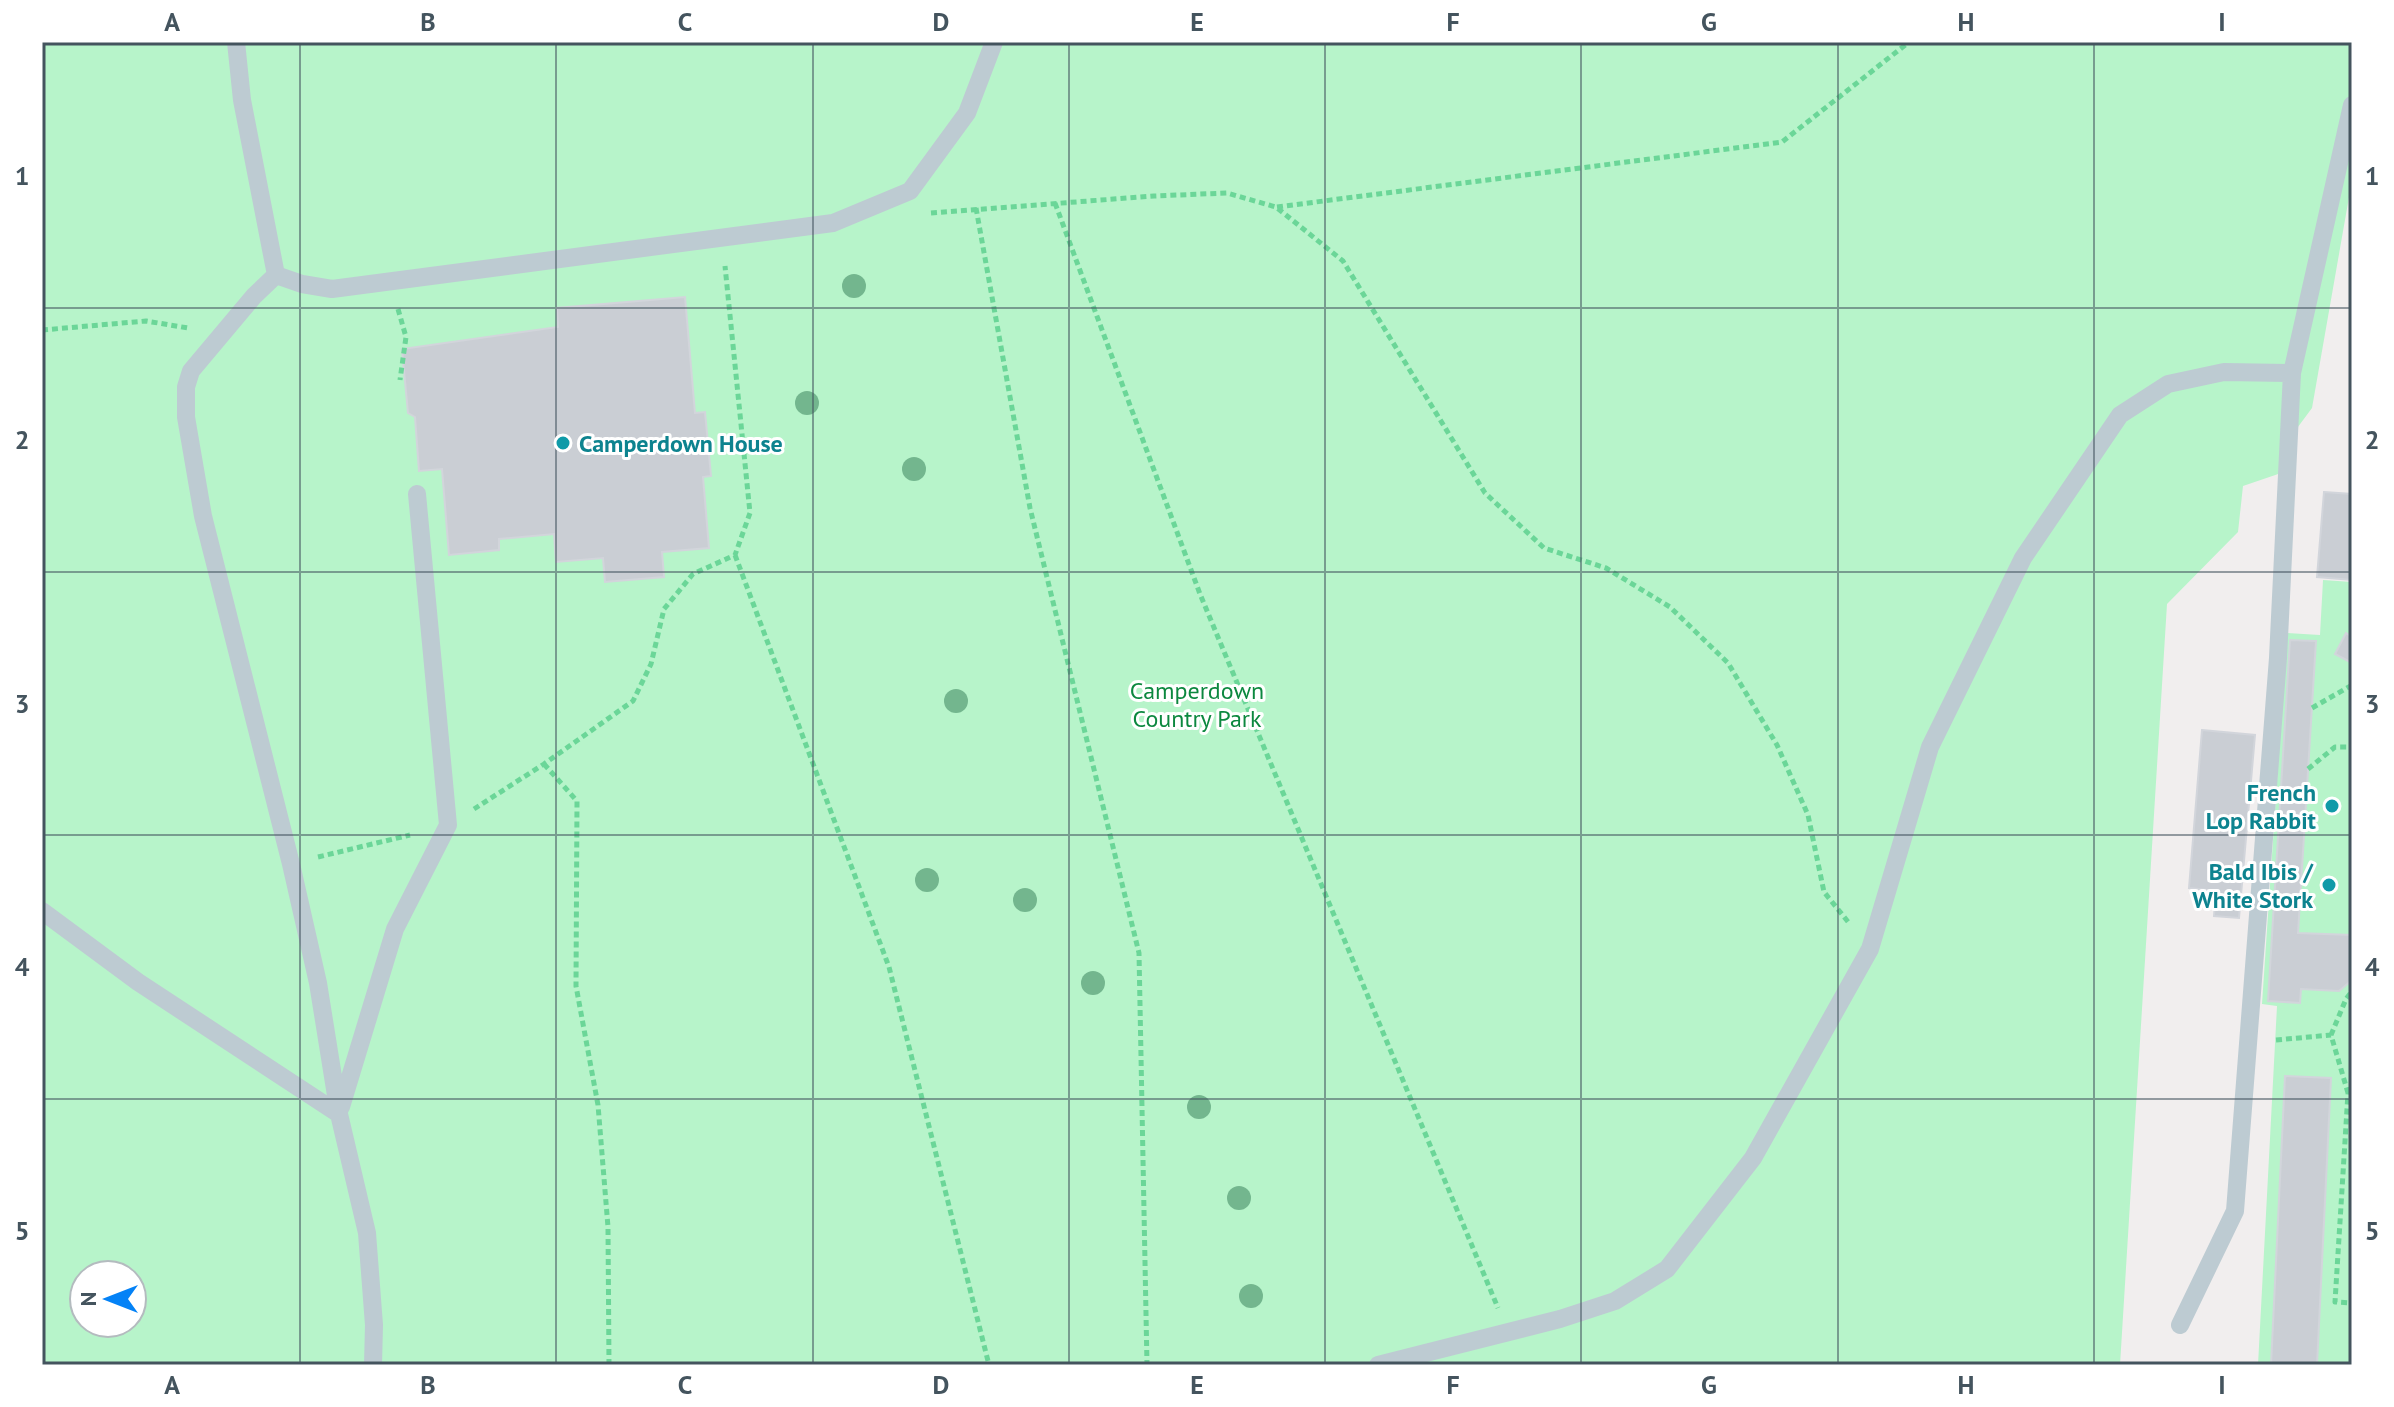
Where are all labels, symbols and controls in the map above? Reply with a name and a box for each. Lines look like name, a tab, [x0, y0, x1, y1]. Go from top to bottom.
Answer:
text: A	[164, 5, 180, 38]
text: B	[420, 5, 436, 38]
text: C	[678, 5, 692, 38]
text: D	[933, 5, 949, 38]
text: E	[1190, 5, 1204, 38]
text: F	[1446, 5, 1460, 38]
text: G	[1701, 5, 1717, 38]
text: H	[1958, 5, 1974, 38]
text: I	[2218, 5, 2226, 38]
text: 1	[15, 159, 29, 192]
text: 1	[2365, 159, 2379, 192]
text: 2	[15, 423, 29, 456]
text: 2	[2365, 423, 2379, 456]
place label: Camperdown House	[579, 428, 783, 459]
marker: Camperdown House	[554, 434, 572, 452]
park label: Camperdown Country Park	[1130, 675, 1264, 734]
text: 3	[15, 687, 29, 720]
text: 3	[2365, 687, 2379, 720]
place label: French Lop Rabbit	[2206, 777, 2317, 836]
marker: French Lop Rabbit	[2323, 797, 2341, 815]
place label: Bald Ibis / White Stork	[2192, 856, 2314, 915]
marker: Bald Ibis / White Stork	[2320, 876, 2338, 894]
text: 4	[15, 950, 30, 983]
text: 4	[2365, 950, 2380, 983]
text: 5	[15, 1214, 29, 1247]
text: 5	[2365, 1214, 2379, 1247]
north arrow	[68, 1259, 148, 1339]
text: N	[74, 1292, 102, 1306]
text: A	[164, 1368, 180, 1401]
text: B	[420, 1368, 436, 1401]
text: C	[678, 1368, 692, 1401]
text: D	[933, 1368, 949, 1401]
text: E	[1190, 1368, 1204, 1401]
text: F	[1446, 1368, 1460, 1401]
text: G	[1701, 1368, 1717, 1401]
text: H	[1958, 1368, 1974, 1401]
text: I	[2218, 1368, 2226, 1401]

